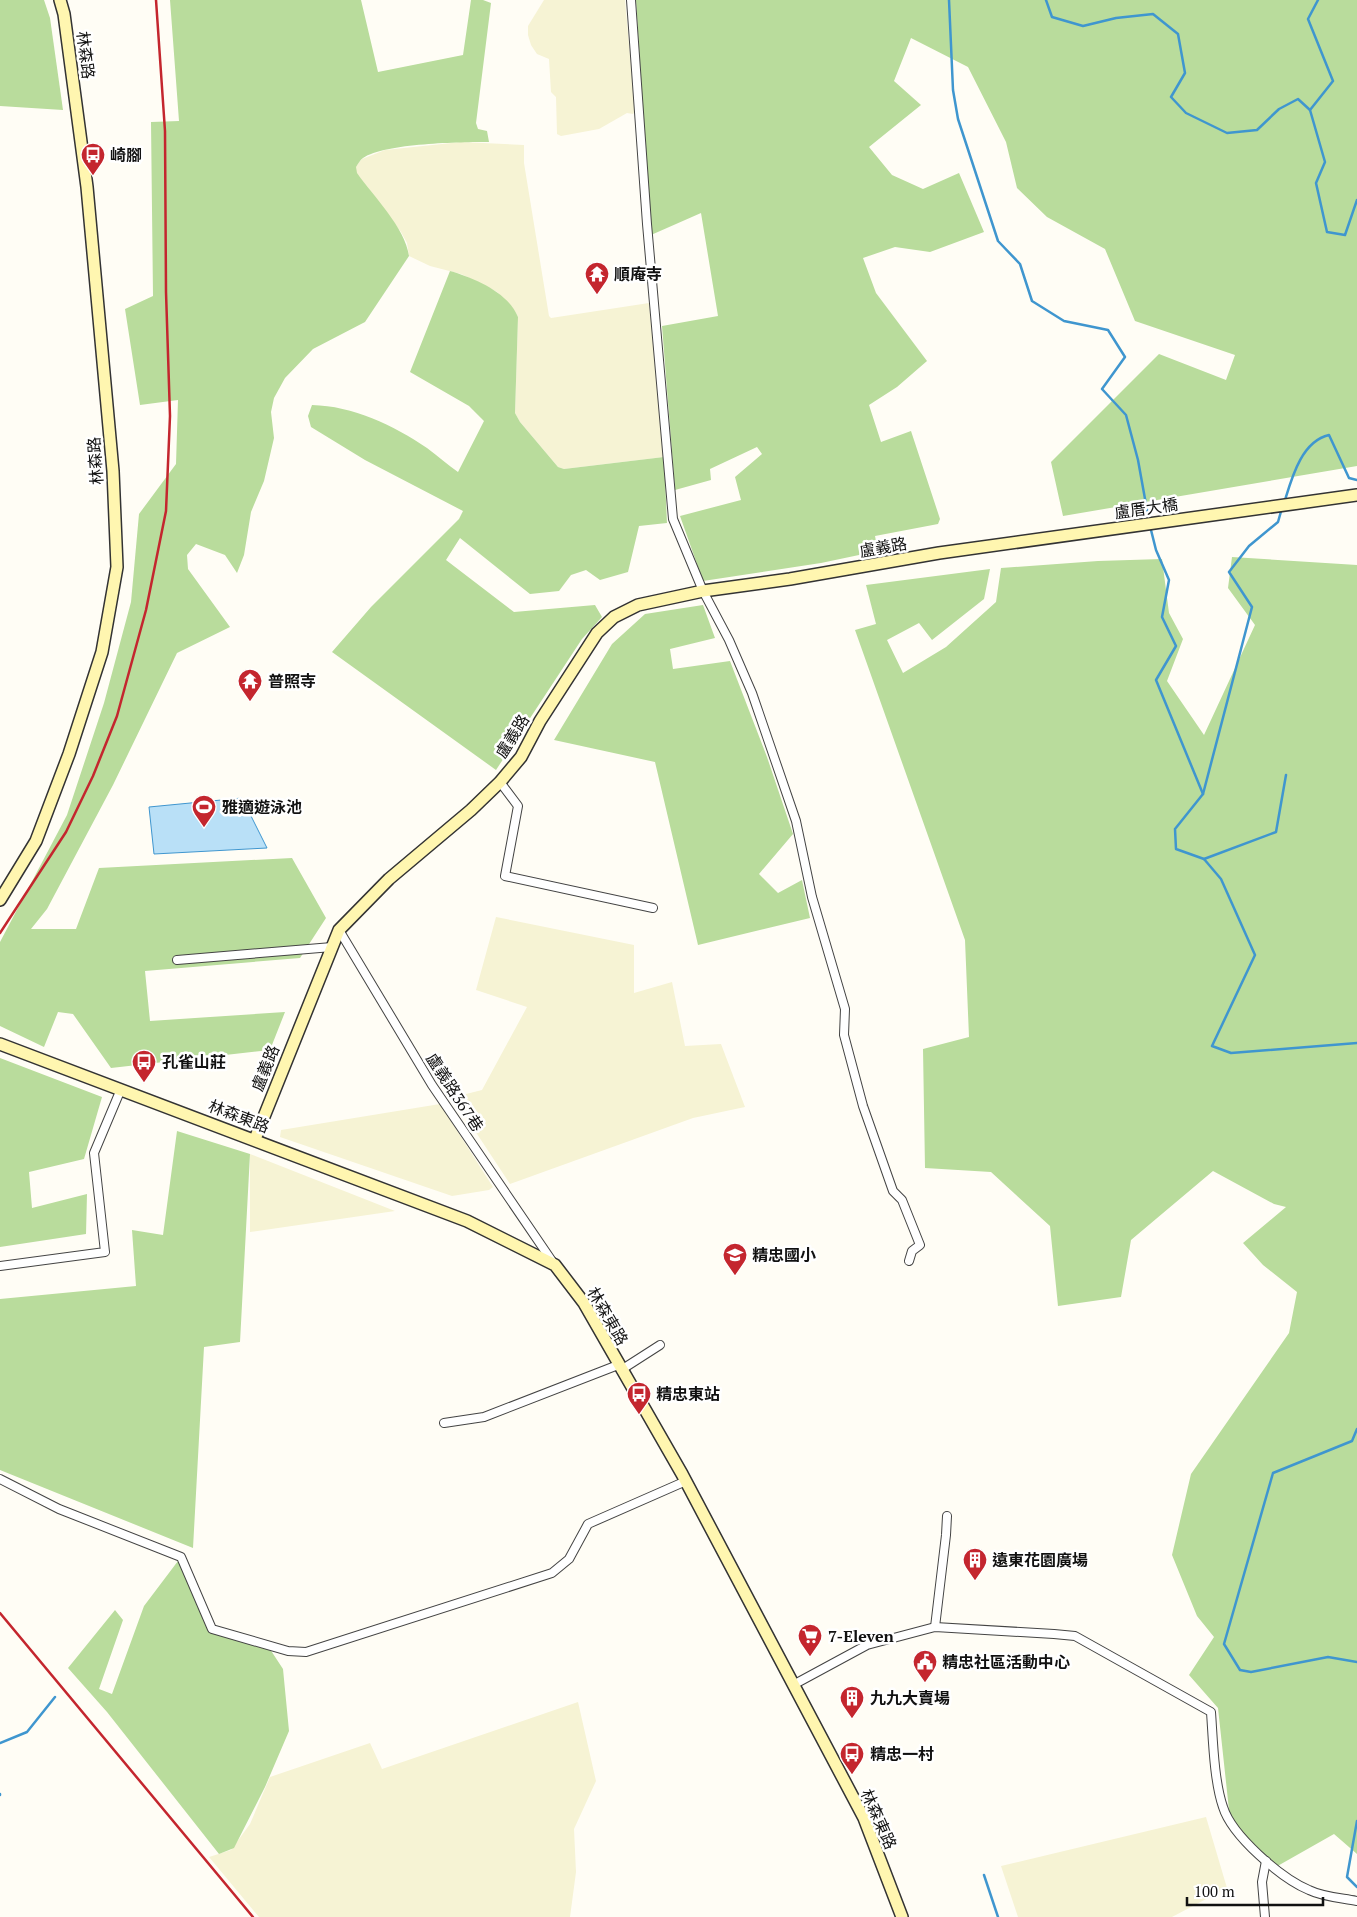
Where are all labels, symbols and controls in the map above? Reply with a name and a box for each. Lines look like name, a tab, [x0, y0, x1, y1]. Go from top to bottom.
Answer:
street label: 林森路	[72, 30, 100, 80]
bus stop icon: 崎腳	[80, 142, 106, 176]
place label: 崎腳	[110, 144, 142, 166]
temple icon: 順庵寺	[584, 261, 610, 295]
place label: 順庵寺	[614, 263, 662, 285]
street label: 林森路	[82, 436, 108, 486]
street label: 盧厝大橋	[1113, 493, 1179, 523]
street label: 盧義路	[857, 532, 909, 562]
temple icon: 普照寺	[237, 668, 263, 702]
place label: 普照寺	[268, 670, 316, 692]
street label: 盧義路	[490, 710, 534, 762]
sports icon: 雅適遊泳池	[191, 794, 217, 828]
place label: 雅適遊泳池	[222, 796, 302, 818]
street label: 盧義路	[246, 1042, 284, 1094]
street label: 盧義路367巷	[421, 1048, 489, 1136]
bus stop icon: 孔雀山莊	[131, 1049, 157, 1083]
place label: 孔雀山莊	[162, 1051, 226, 1073]
street label: 林森東路	[205, 1094, 273, 1138]
school or university icon: 精忠國小	[722, 1242, 748, 1276]
place label: 精忠國小	[752, 1244, 816, 1266]
street label: 林森東路	[582, 1283, 634, 1349]
bus stop icon: 精忠東站	[626, 1381, 652, 1415]
place label: 精忠東站	[656, 1383, 720, 1405]
building icon: 遠東花園廣場	[962, 1547, 988, 1581]
place label: 遠東花園廣場	[992, 1549, 1088, 1571]
supermarket icon: 7-Eleven	[797, 1623, 823, 1657]
place label: 7-Eleven	[828, 1625, 895, 1647]
public building icon: 精忠社區活動中心	[912, 1649, 938, 1683]
place label: 精忠社區活動中心	[942, 1651, 1070, 1673]
building icon: 九九大賣場	[839, 1685, 865, 1719]
place label: 九九大賣場	[870, 1687, 950, 1709]
bus stop icon: 精忠一村	[839, 1741, 865, 1775]
place label: 精忠一村	[870, 1743, 934, 1765]
street label: 林森東路	[856, 1785, 902, 1853]
scale bar	[1187, 1874, 1323, 1906]
text: 100 m	[1194, 1881, 1235, 1901]

